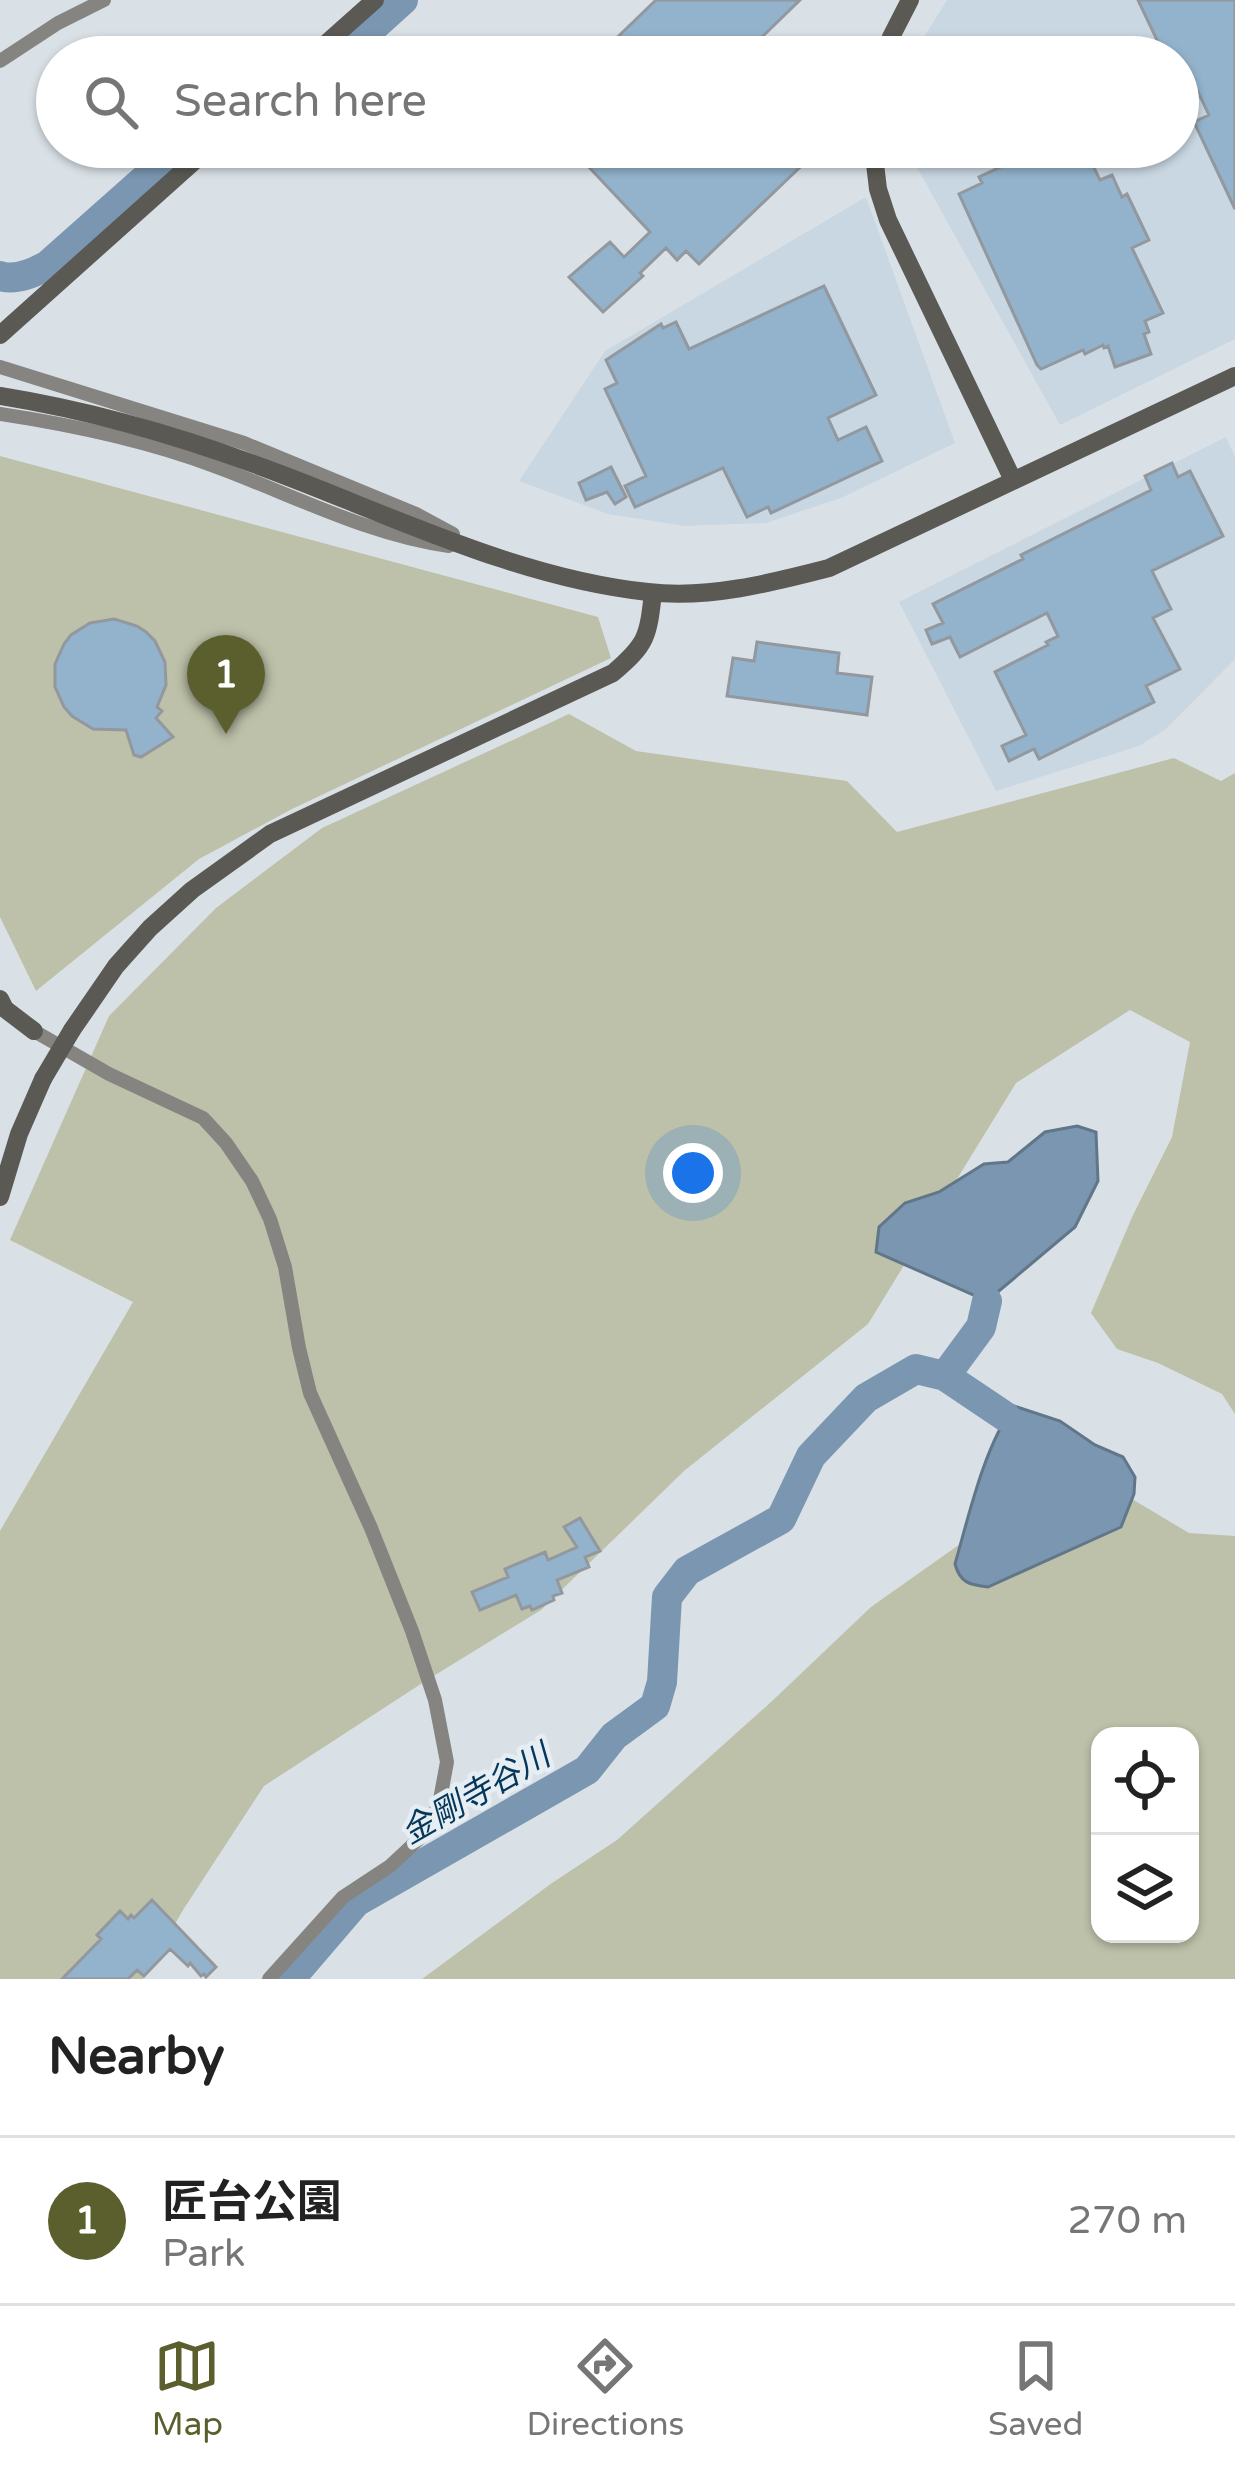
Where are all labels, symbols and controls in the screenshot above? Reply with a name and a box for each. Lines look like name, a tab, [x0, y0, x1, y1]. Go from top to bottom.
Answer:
search box	[36, 36, 1199, 168]
icon: search	[78, 69, 144, 135]
text: Search here	[174, 75, 427, 129]
pin: 1	[187, 635, 265, 734]
your location	[663, 1143, 723, 1203]
map controls	[1091, 1727, 1199, 1943]
button: locate	[1091, 1727, 1199, 1835]
water label: 金剛寺谷川	[395, 1735, 560, 1852]
button: layers	[1091, 1835, 1199, 1943]
text: Nearby	[48, 2026, 225, 2088]
text: 匠台公園	[162, 2176, 342, 2230]
text: 1	[75, 2197, 99, 2244]
text: 270 m	[1068, 2197, 1187, 2244]
text: Park	[162, 2230, 245, 2277]
tab: Map	[152, 2333, 223, 2444]
tab: Directions	[527, 2333, 684, 2444]
tab: Saved	[988, 2333, 1083, 2444]

